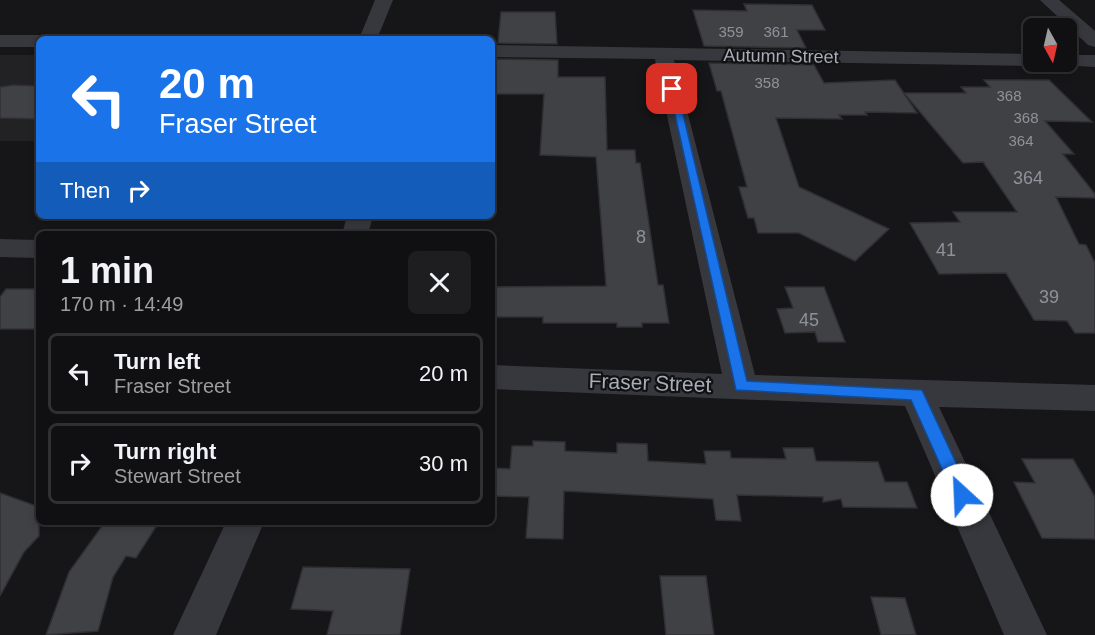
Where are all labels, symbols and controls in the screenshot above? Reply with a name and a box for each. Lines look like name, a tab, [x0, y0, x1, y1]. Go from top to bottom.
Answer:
north arrow	[1023, 18, 1077, 72]
map controls	[1023, 18, 1077, 72]
house number: 359	[718, 23, 744, 40]
house number: 361	[763, 23, 789, 40]
street label: Autumn Street	[723, 45, 839, 67]
icon: left	[60, 60, 138, 138]
text: 20 m	[159, 60, 255, 107]
pin	[646, 63, 697, 114]
icon: arrive	[655, 72, 688, 105]
house number: 358	[754, 74, 780, 91]
house number: 368	[996, 87, 1022, 104]
text: Fraser Street	[159, 109, 317, 139]
house number: 368	[1013, 109, 1039, 126]
house number: 364	[1008, 132, 1034, 149]
house number: 364	[1013, 168, 1043, 188]
icon: right	[122, 174, 155, 207]
text: Then	[60, 178, 110, 203]
house number: 8	[636, 227, 646, 247]
house number: 41	[936, 240, 956, 260]
text: 1 min	[60, 250, 154, 291]
button: close	[408, 251, 471, 314]
house number: 39	[1039, 287, 1059, 307]
text: 170 m · 14:49	[60, 293, 183, 315]
house number: 45	[799, 310, 819, 330]
text: Turn left	[114, 349, 200, 374]
icon: left	[63, 357, 96, 390]
text: 20 m	[419, 361, 468, 386]
street label: Fraser Street	[588, 369, 712, 396]
text: Fraser Street	[114, 375, 231, 397]
text: Turn right	[114, 439, 216, 464]
icon: right	[63, 447, 96, 480]
text: 30 m	[419, 451, 468, 476]
position arrow	[930, 463, 994, 527]
text: Stewart Street	[114, 465, 241, 487]

